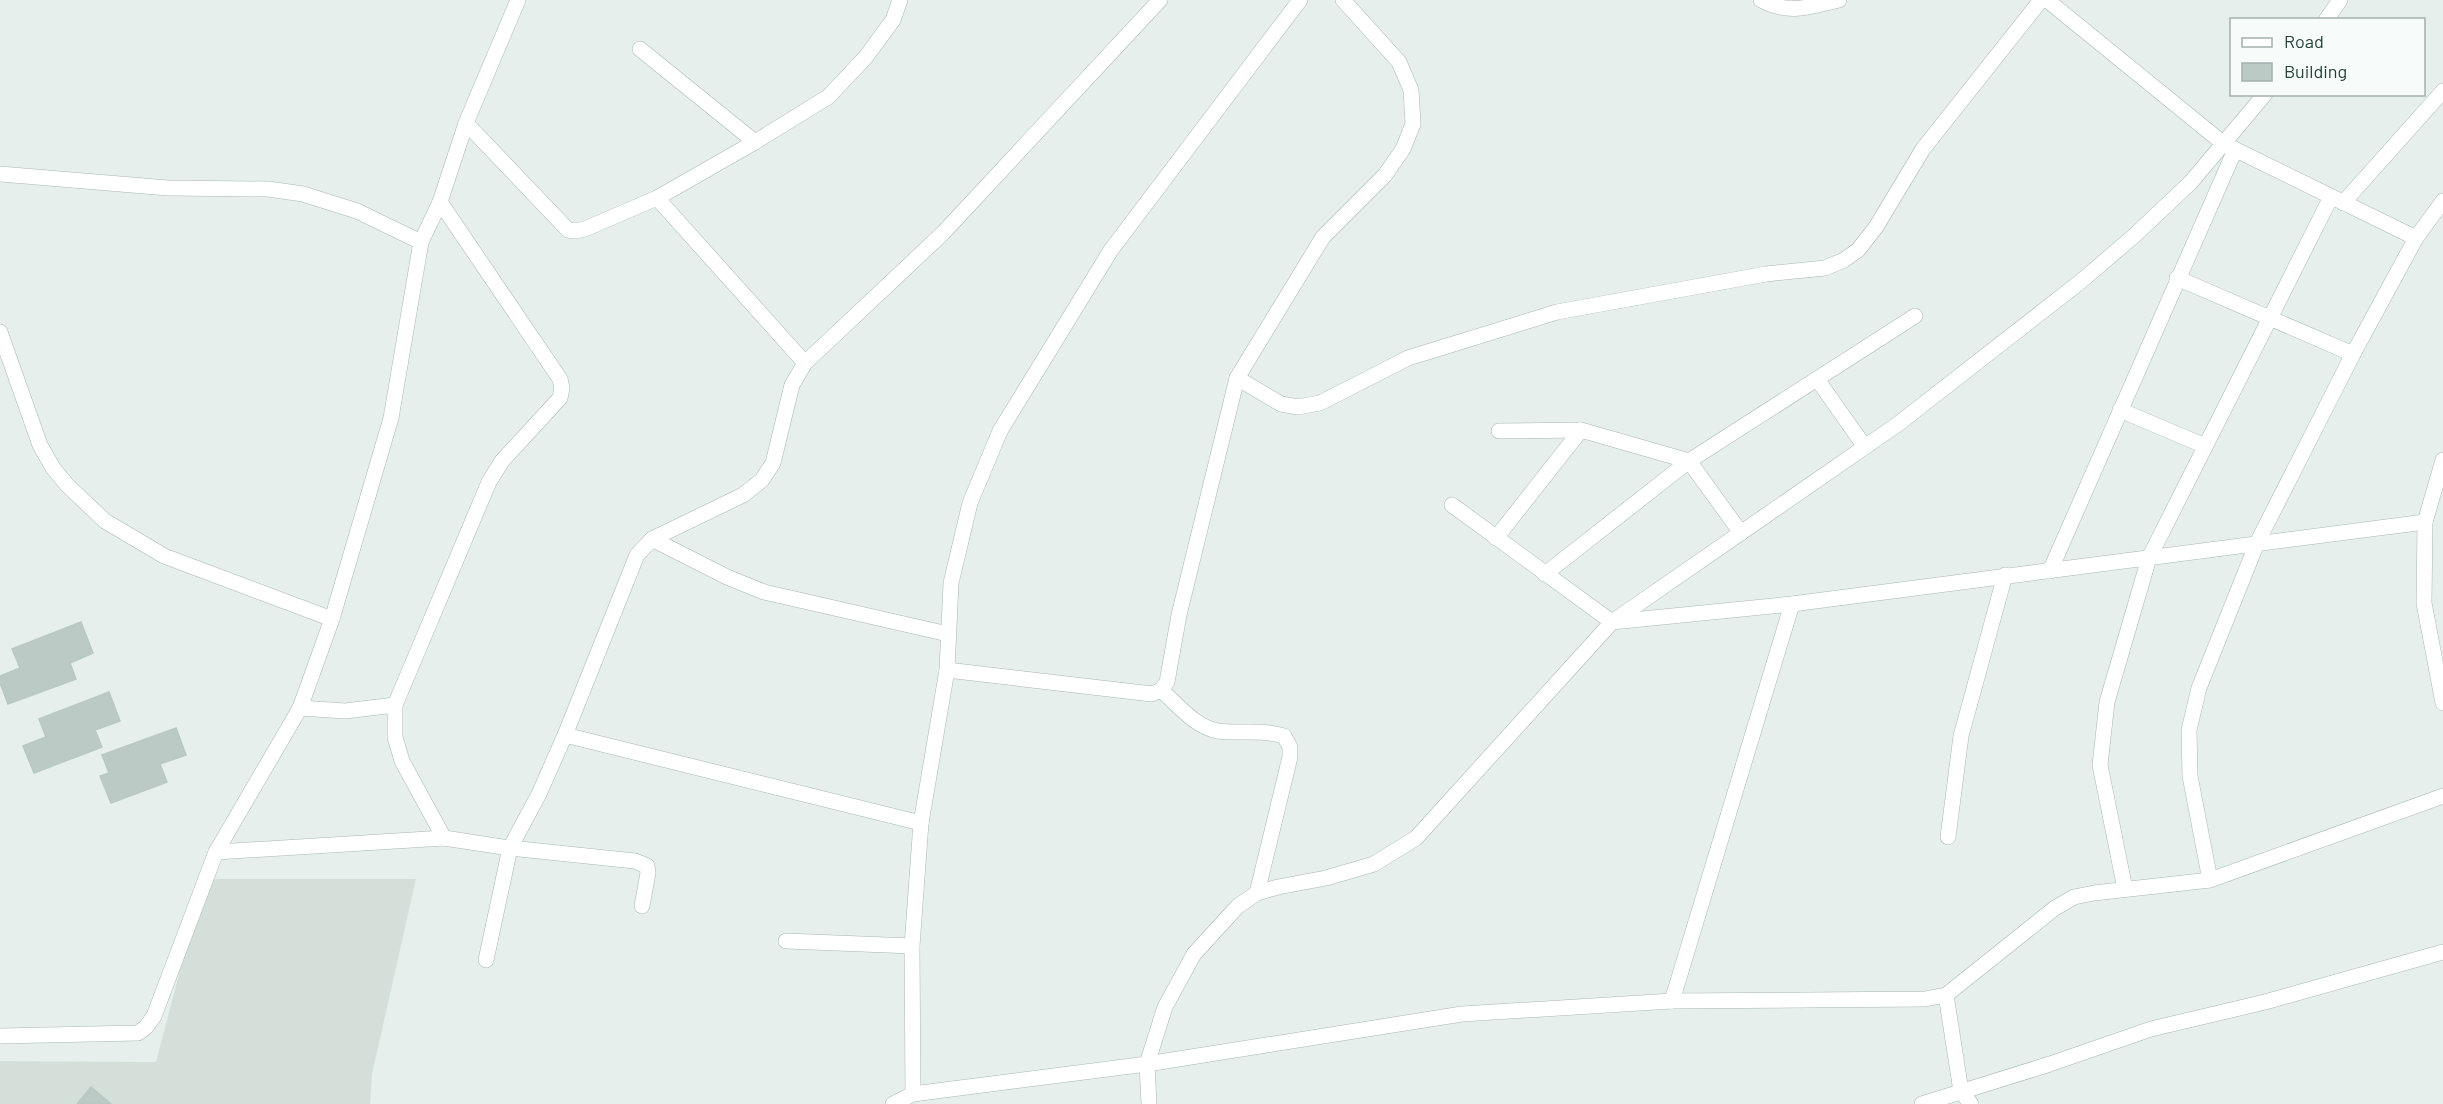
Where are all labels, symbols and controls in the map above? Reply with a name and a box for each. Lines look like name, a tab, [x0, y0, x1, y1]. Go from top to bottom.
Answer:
legend	[2230, 18, 2425, 96]
text: Road	[2284, 30, 2324, 52]
text: Building	[2284, 60, 2347, 82]

